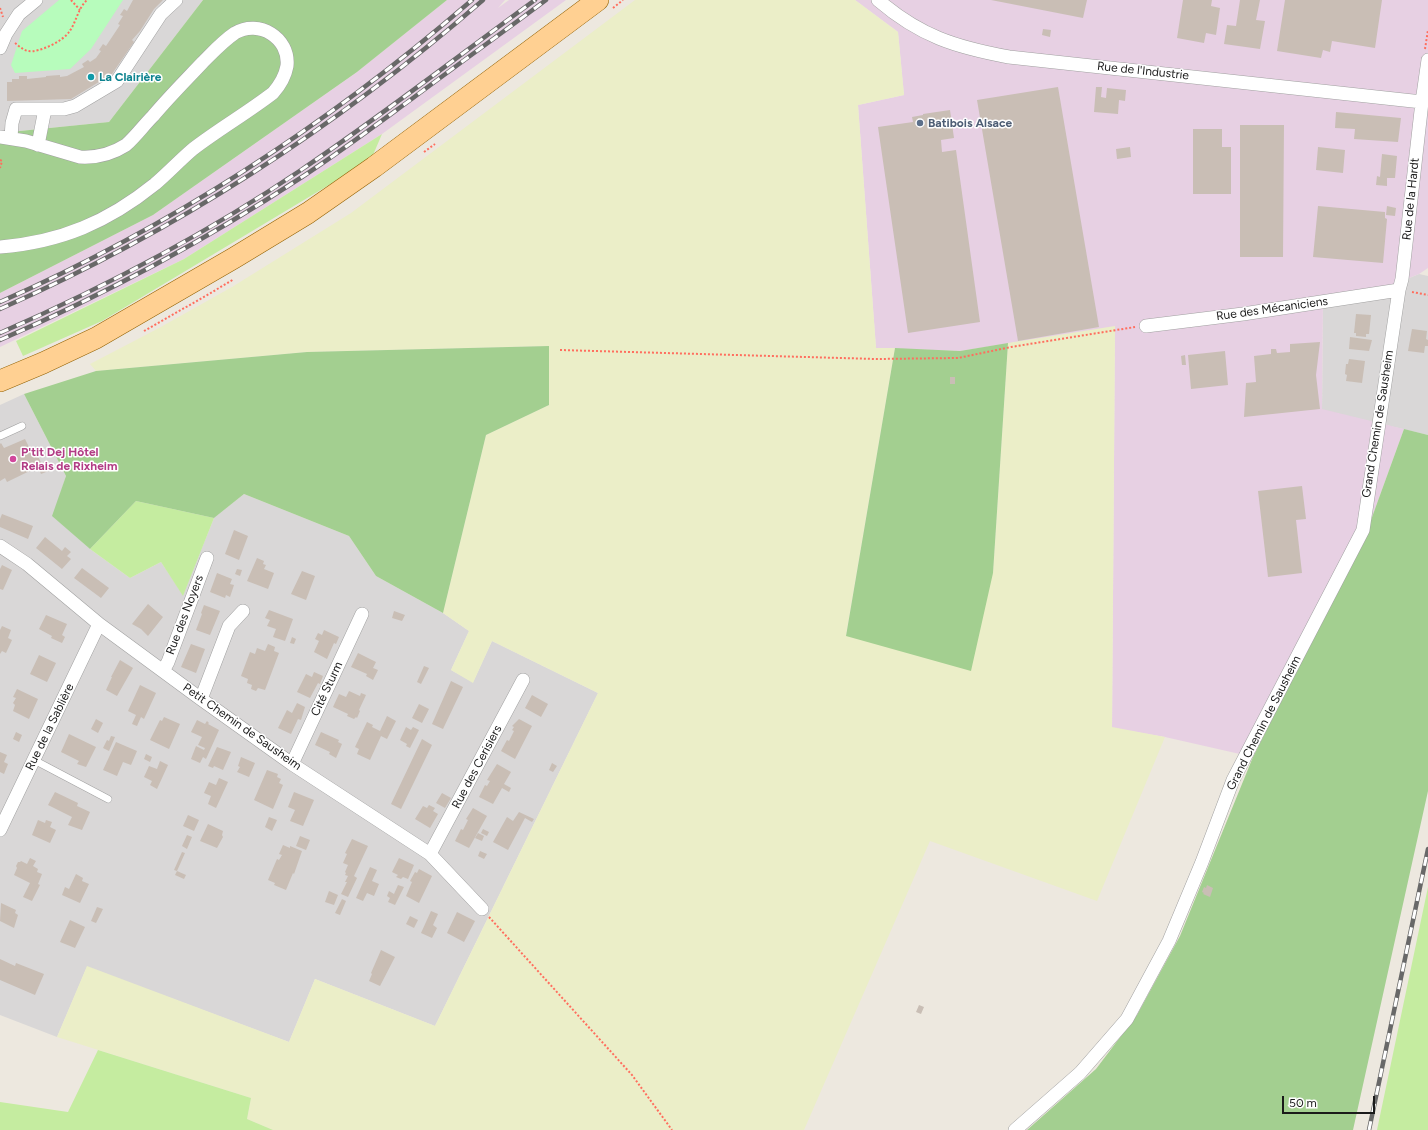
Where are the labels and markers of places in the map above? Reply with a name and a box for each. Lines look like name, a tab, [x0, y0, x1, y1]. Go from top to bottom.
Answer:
place label: La Clairière	[99, 70, 161, 84]
marker: La Clairière	[86, 72, 96, 82]
place label: Batibois Alsace	[928, 116, 1012, 130]
marker: Batibois Alsace	[915, 118, 925, 128]
place label: P'tit Dej Hôtel Relais de Rixheim	[21, 445, 117, 473]
marker: P'tit Dej Hôtel Relais de Rixheim	[8, 454, 18, 464]

